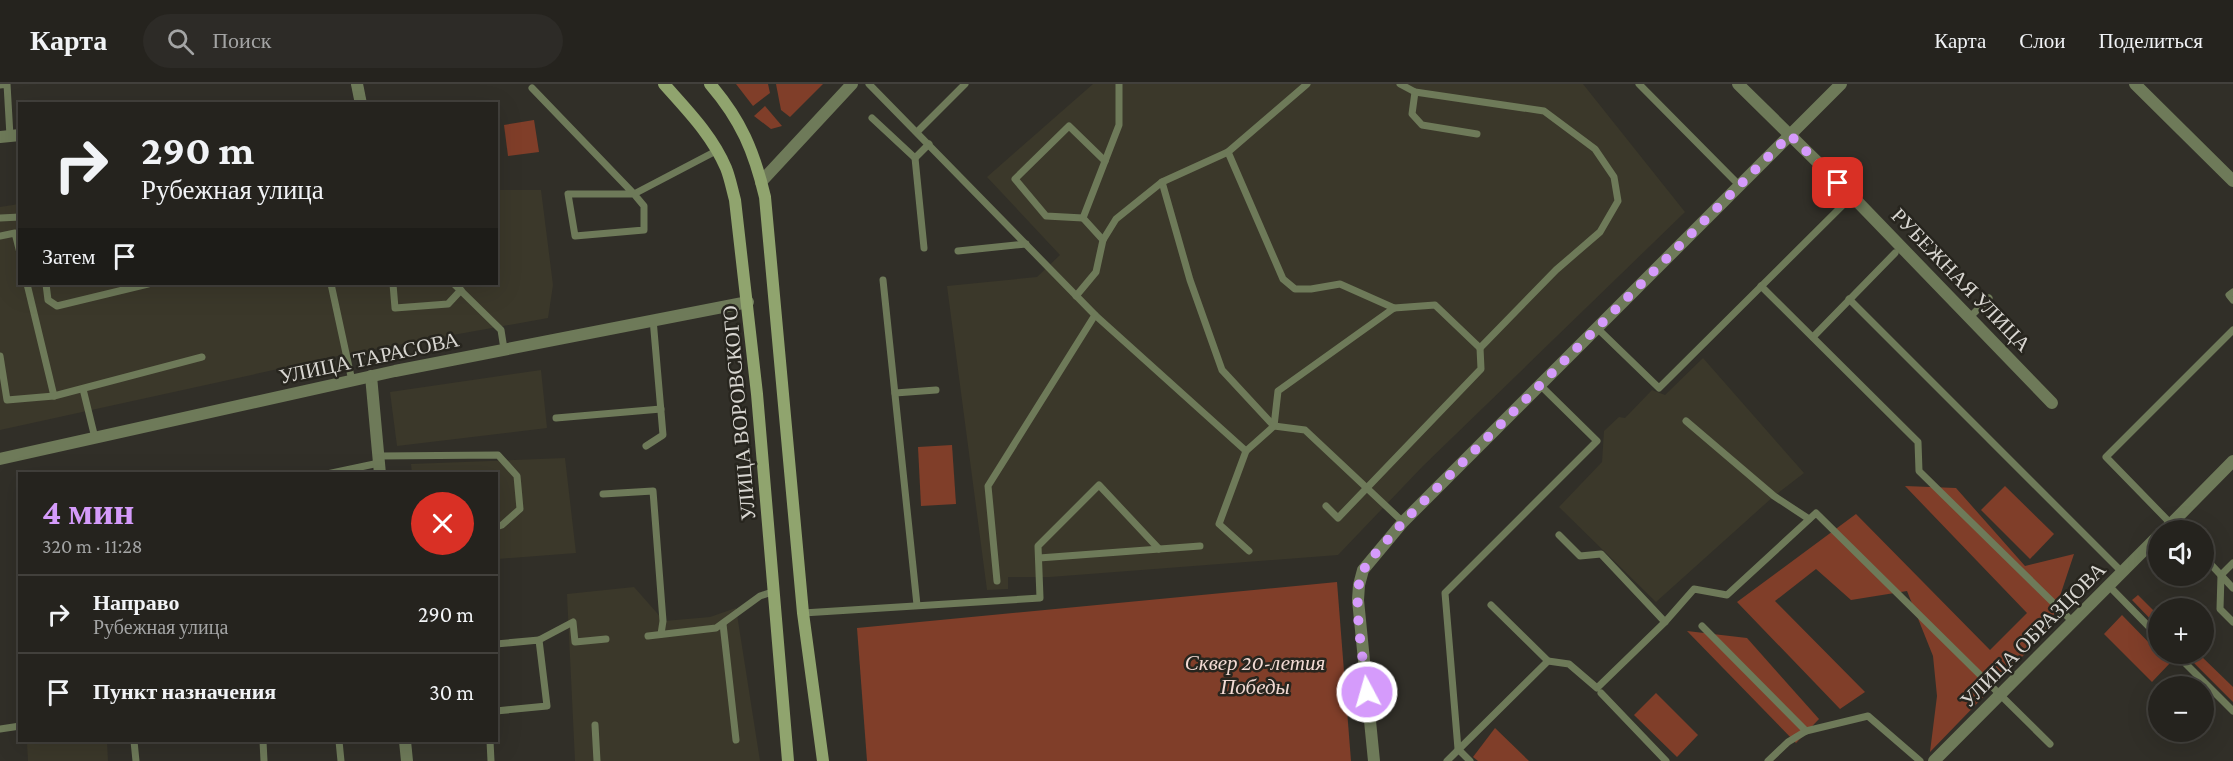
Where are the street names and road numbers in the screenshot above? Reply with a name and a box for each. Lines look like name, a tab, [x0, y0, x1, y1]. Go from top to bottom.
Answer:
street label: РУБЕЖНАЯ УЛИЦА	[1886, 203, 2036, 357]
street label: УЛИЦА ВОРОВСКОГО	[718, 304, 760, 522]
street label: УЛИЦА ТАРАСОВА	[277, 327, 462, 389]
street label: УЛИЦА ОБРАЗЦОВА	[1955, 557, 2111, 713]

